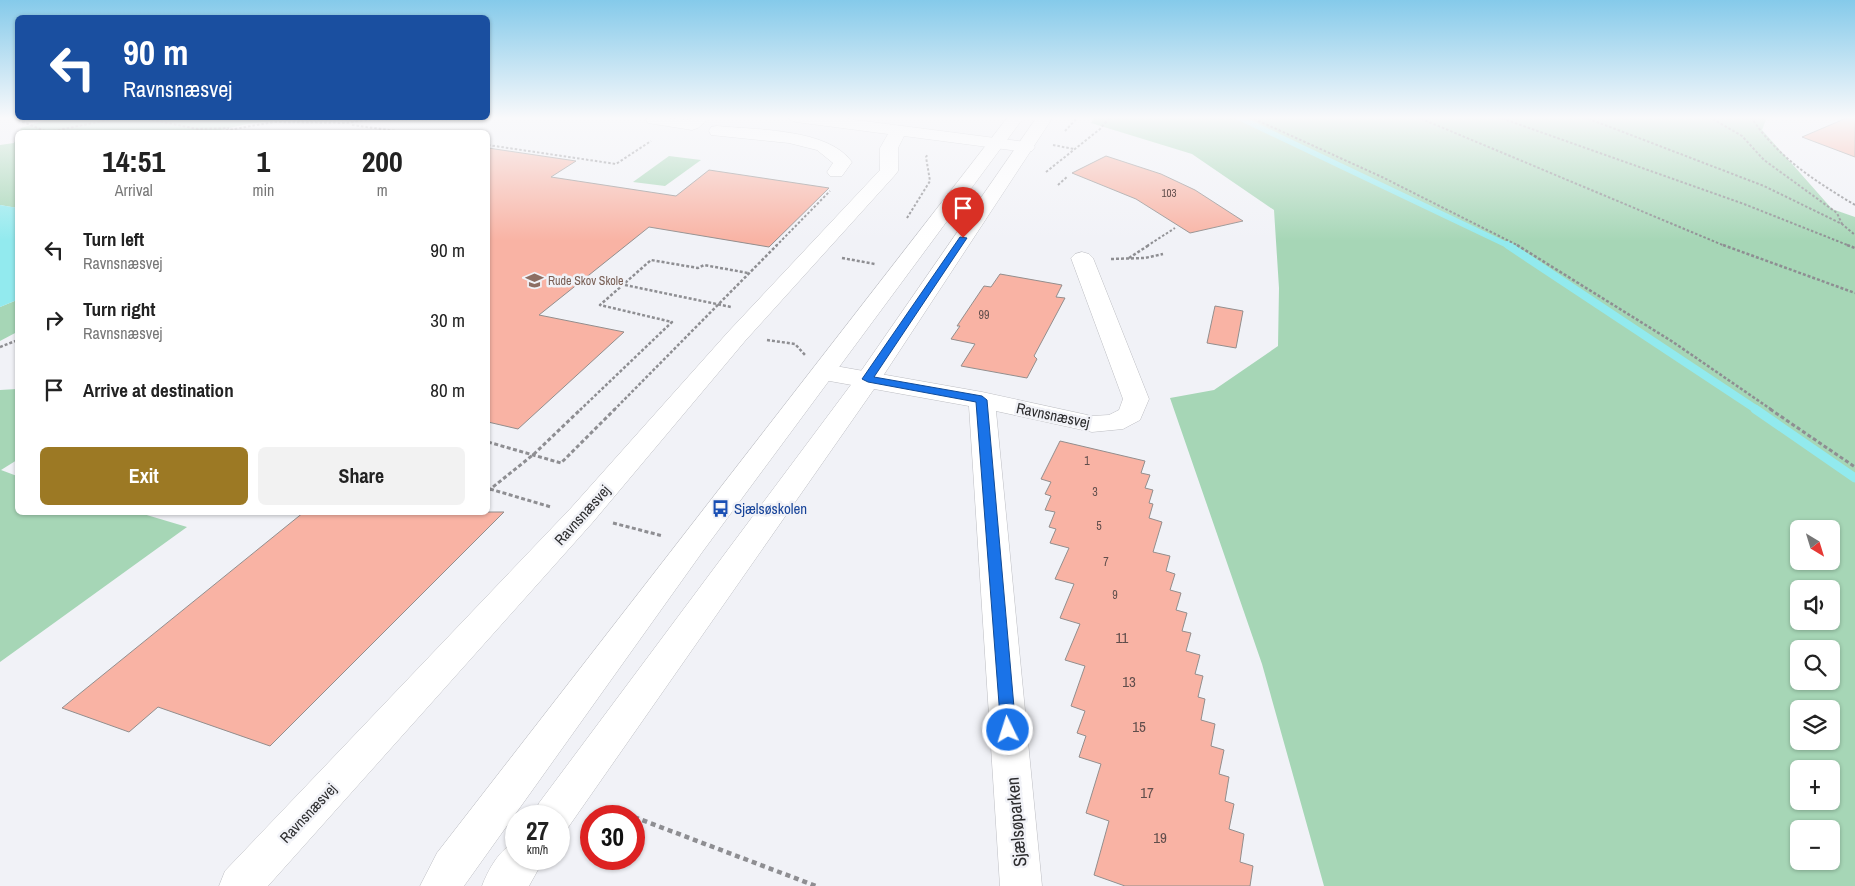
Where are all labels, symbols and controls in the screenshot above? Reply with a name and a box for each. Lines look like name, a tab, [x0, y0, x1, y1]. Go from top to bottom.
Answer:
text: 90 m	[123, 29, 188, 76]
icon: left	[40, 35, 105, 100]
text: Ravnsnæsvej	[123, 74, 232, 104]
text: 14:51	[102, 141, 165, 181]
text: 1	[257, 141, 270, 181]
text: 200	[362, 141, 403, 181]
text: Arrival	[115, 179, 153, 201]
text: min	[252, 179, 274, 201]
text: m	[377, 179, 388, 201]
house number: 103	[1161, 186, 1177, 200]
pin	[942, 187, 984, 238]
icon: arrive	[949, 194, 977, 222]
text: Turn left	[83, 226, 144, 252]
icon: left	[40, 236, 68, 264]
text: 90 m	[430, 237, 465, 263]
text: Ravnsnæsvej	[83, 252, 162, 274]
school or university icon: Rude Skov Skole	[524, 271, 544, 291]
place label: Rude Skov Skole	[548, 273, 623, 289]
text: Turn right	[83, 296, 155, 322]
icon: right	[40, 306, 68, 334]
text: 30 m	[430, 307, 465, 333]
house number: 99	[979, 307, 989, 323]
text: Ravnsnæsvej	[83, 322, 162, 344]
icon: arrive	[40, 376, 68, 404]
text: Arrive at destination	[83, 377, 234, 403]
text: 80 m	[430, 377, 465, 403]
street label: Ravnsnæsvej	[1014, 397, 1092, 433]
button: Exit	[40, 447, 248, 505]
button: Share	[258, 447, 465, 505]
house number: 1	[1084, 453, 1090, 469]
street label: Ravnsnæsvej	[549, 480, 615, 550]
house number: 3	[1092, 484, 1098, 500]
bus stop icon: Sjælsøskolen	[710, 498, 730, 518]
place label: Sjælsøskolen	[734, 498, 807, 519]
house number: 5	[1096, 518, 1102, 534]
north arrow	[1790, 520, 1840, 570]
map controls	[1790, 520, 1840, 870]
house number: 7	[1103, 554, 1109, 570]
button: sound	[1790, 580, 1840, 630]
house number: 9	[1112, 587, 1118, 603]
house number: 11	[1116, 627, 1129, 648]
button: search	[1790, 640, 1840, 690]
house number: 13	[1122, 671, 1136, 692]
button: layers	[1790, 700, 1840, 750]
position arrow	[981, 703, 1033, 755]
house number: 15	[1132, 716, 1146, 737]
button: +	[1790, 760, 1840, 810]
street label: Sjælsøparken	[1000, 776, 1032, 868]
street label: Ravnsnæsvej	[275, 779, 341, 847]
house number: 17	[1140, 782, 1154, 803]
speed limit sign: 30	[580, 805, 645, 870]
text: 27	[526, 814, 549, 848]
button: −	[1790, 820, 1840, 870]
house number: 19	[1153, 827, 1167, 848]
text: km/h	[527, 842, 548, 858]

